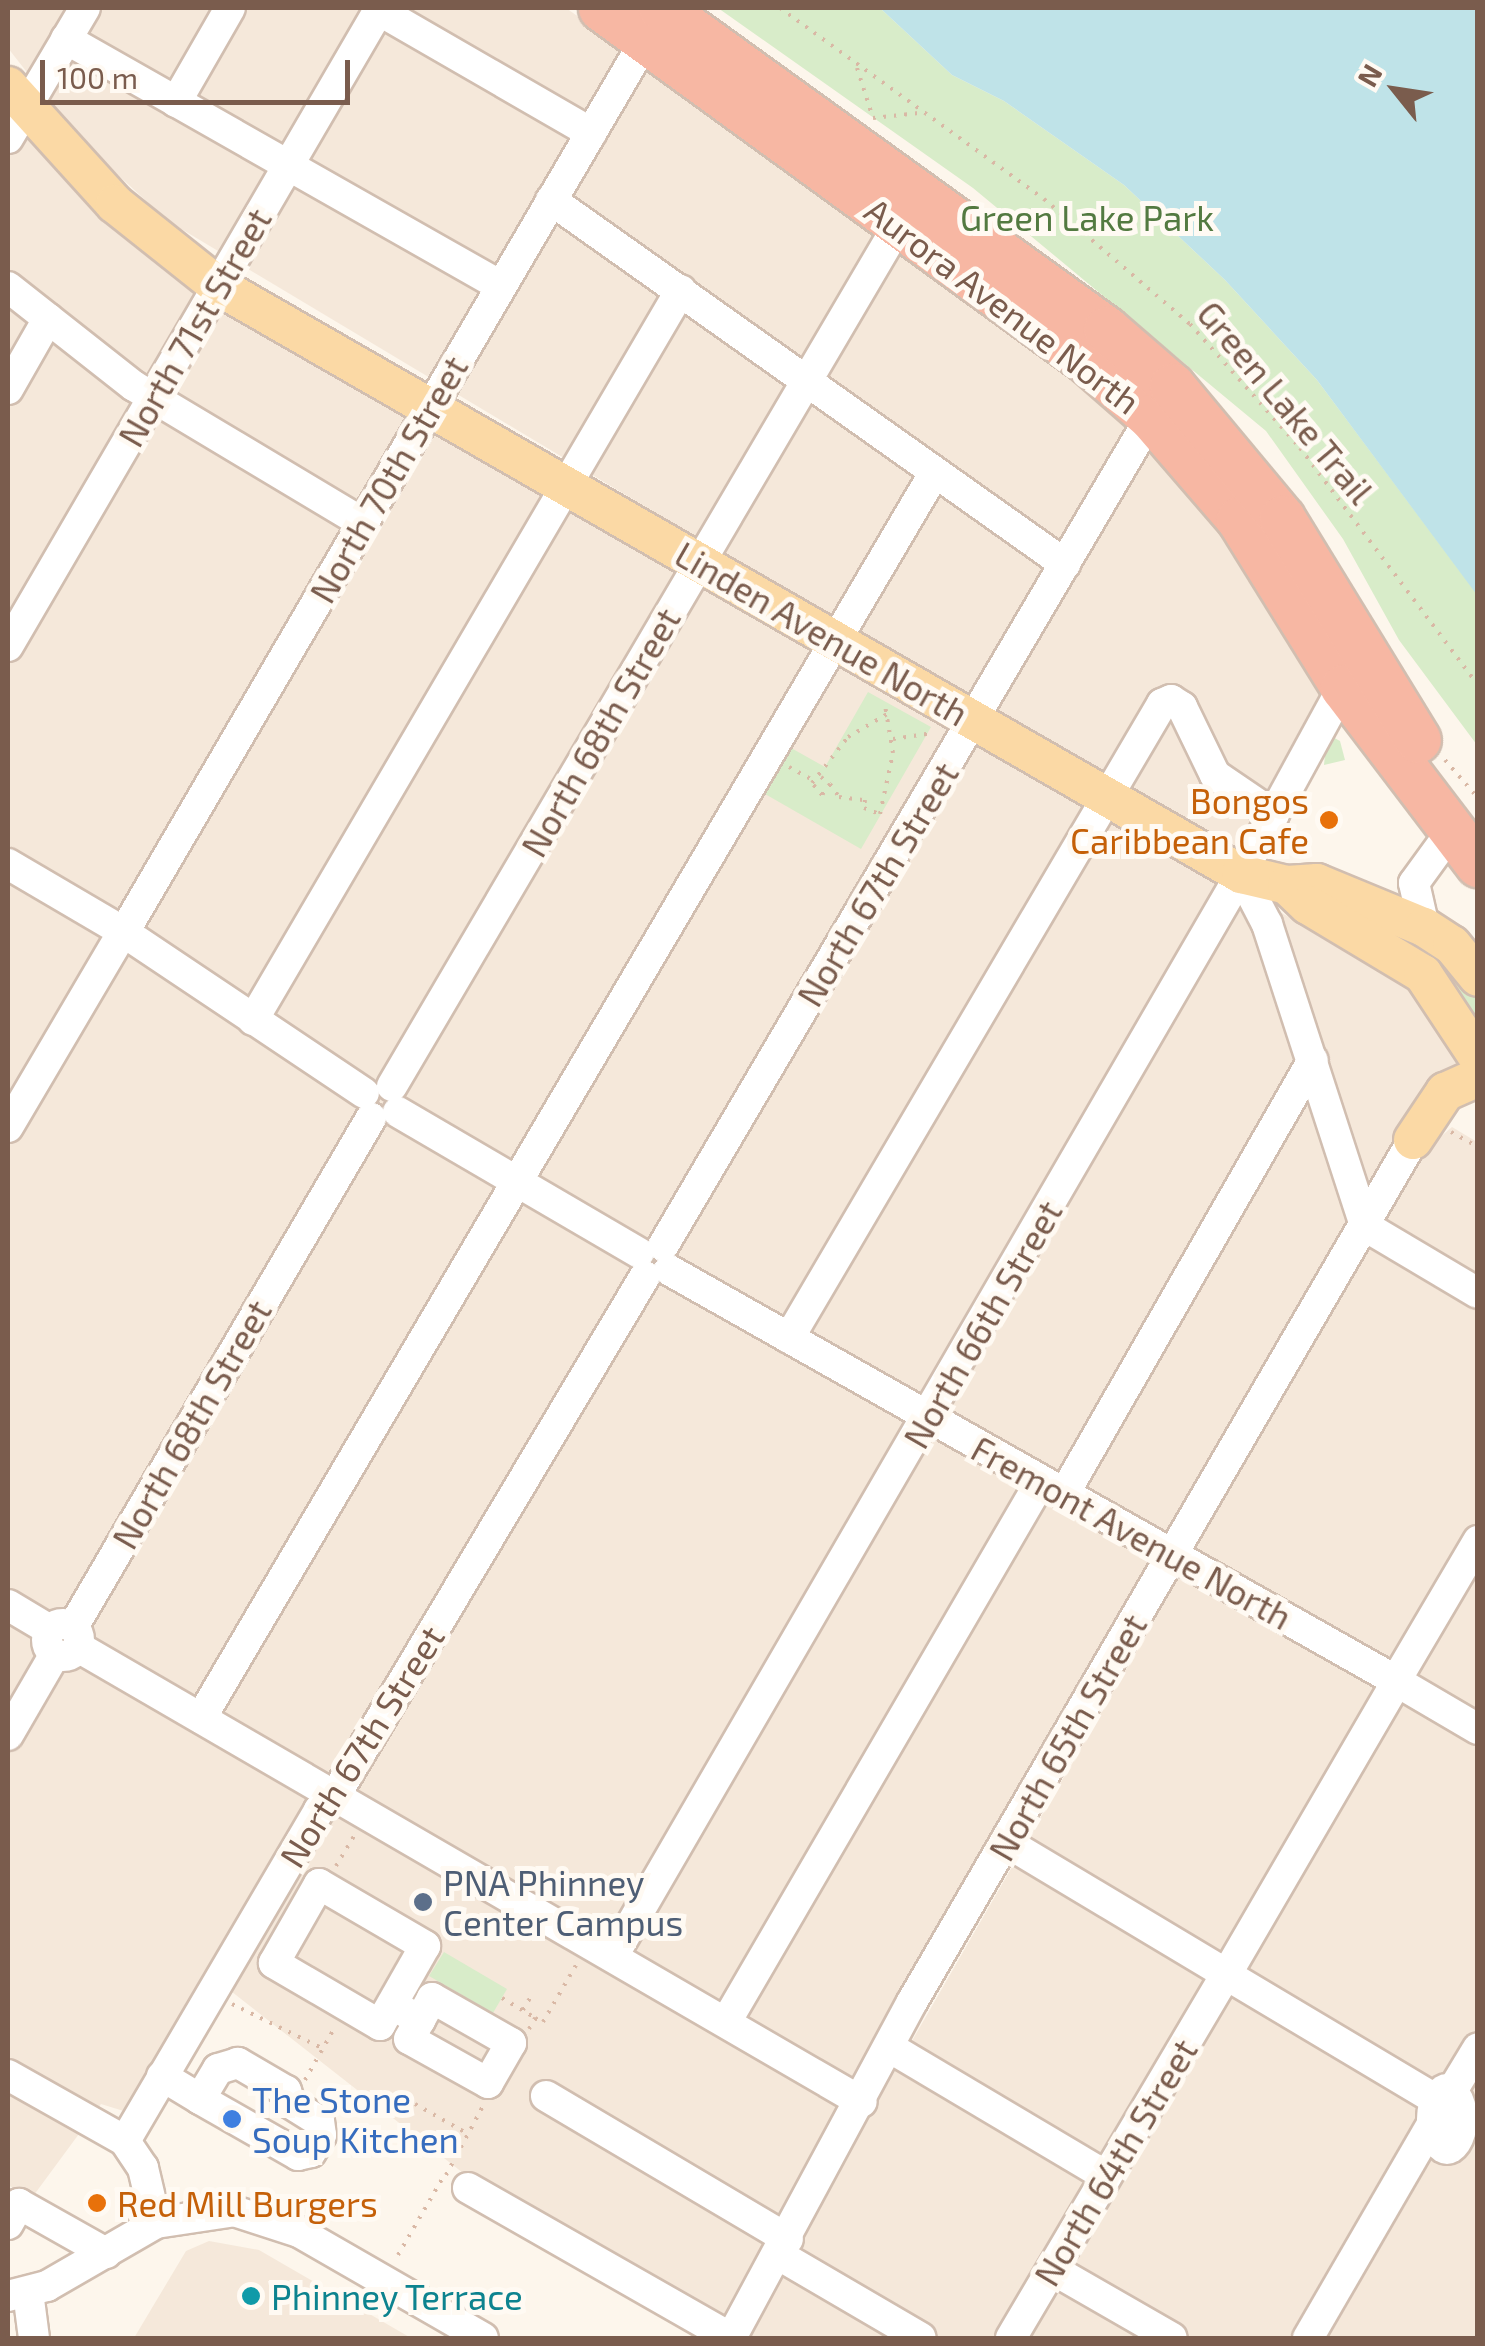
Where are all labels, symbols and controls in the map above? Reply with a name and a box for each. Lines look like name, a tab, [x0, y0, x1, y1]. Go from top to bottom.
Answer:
scale bar	[45, 40, 355, 102]
north arrow	[1345, 40, 1445, 140]
text: N	[1349, 58, 1389, 92]
text: 100 m	[57, 59, 138, 95]
street label: Aurora Avenue North	[857, 188, 1149, 422]
park label: Green Lake Park	[960, 196, 1214, 238]
street label: North 71st Street	[109, 200, 279, 454]
street label: Green Lake Trail	[1189, 292, 1383, 512]
street label: North 70th Street	[300, 348, 476, 610]
street label: Linden Avenue North	[668, 532, 976, 734]
street label: North 68th Street	[512, 600, 688, 864]
street label: North 67th Street	[788, 755, 966, 1013]
place label: Bongos Caribbean Cafe	[1070, 779, 1309, 861]
marker: Bongos Caribbean Cafe	[1318, 809, 1340, 831]
street label: North 66th Street	[894, 1193, 1070, 1455]
street label: North 68th Street	[103, 1292, 279, 1556]
street label: Fremont Avenue North	[964, 1426, 1300, 1638]
street label: North 65th Street	[979, 1606, 1155, 1868]
street label: North 67th Street	[270, 1618, 452, 1874]
place label: PNA Phinney Center Campus	[443, 1861, 684, 1943]
marker: PNA Phinney Center Campus	[412, 1891, 434, 1913]
street label: North 64th Street	[1025, 2031, 1205, 2293]
place label: The Stone Soup Kitchen	[252, 2078, 459, 2160]
marker: The Stone Soup Kitchen	[221, 2108, 243, 2130]
place label: Red Mill Burgers	[117, 2182, 379, 2224]
marker: Red Mill Burgers	[86, 2192, 108, 2214]
place label: Phinney Terrace	[271, 2275, 524, 2317]
marker: Phinney Terrace	[240, 2285, 262, 2307]

